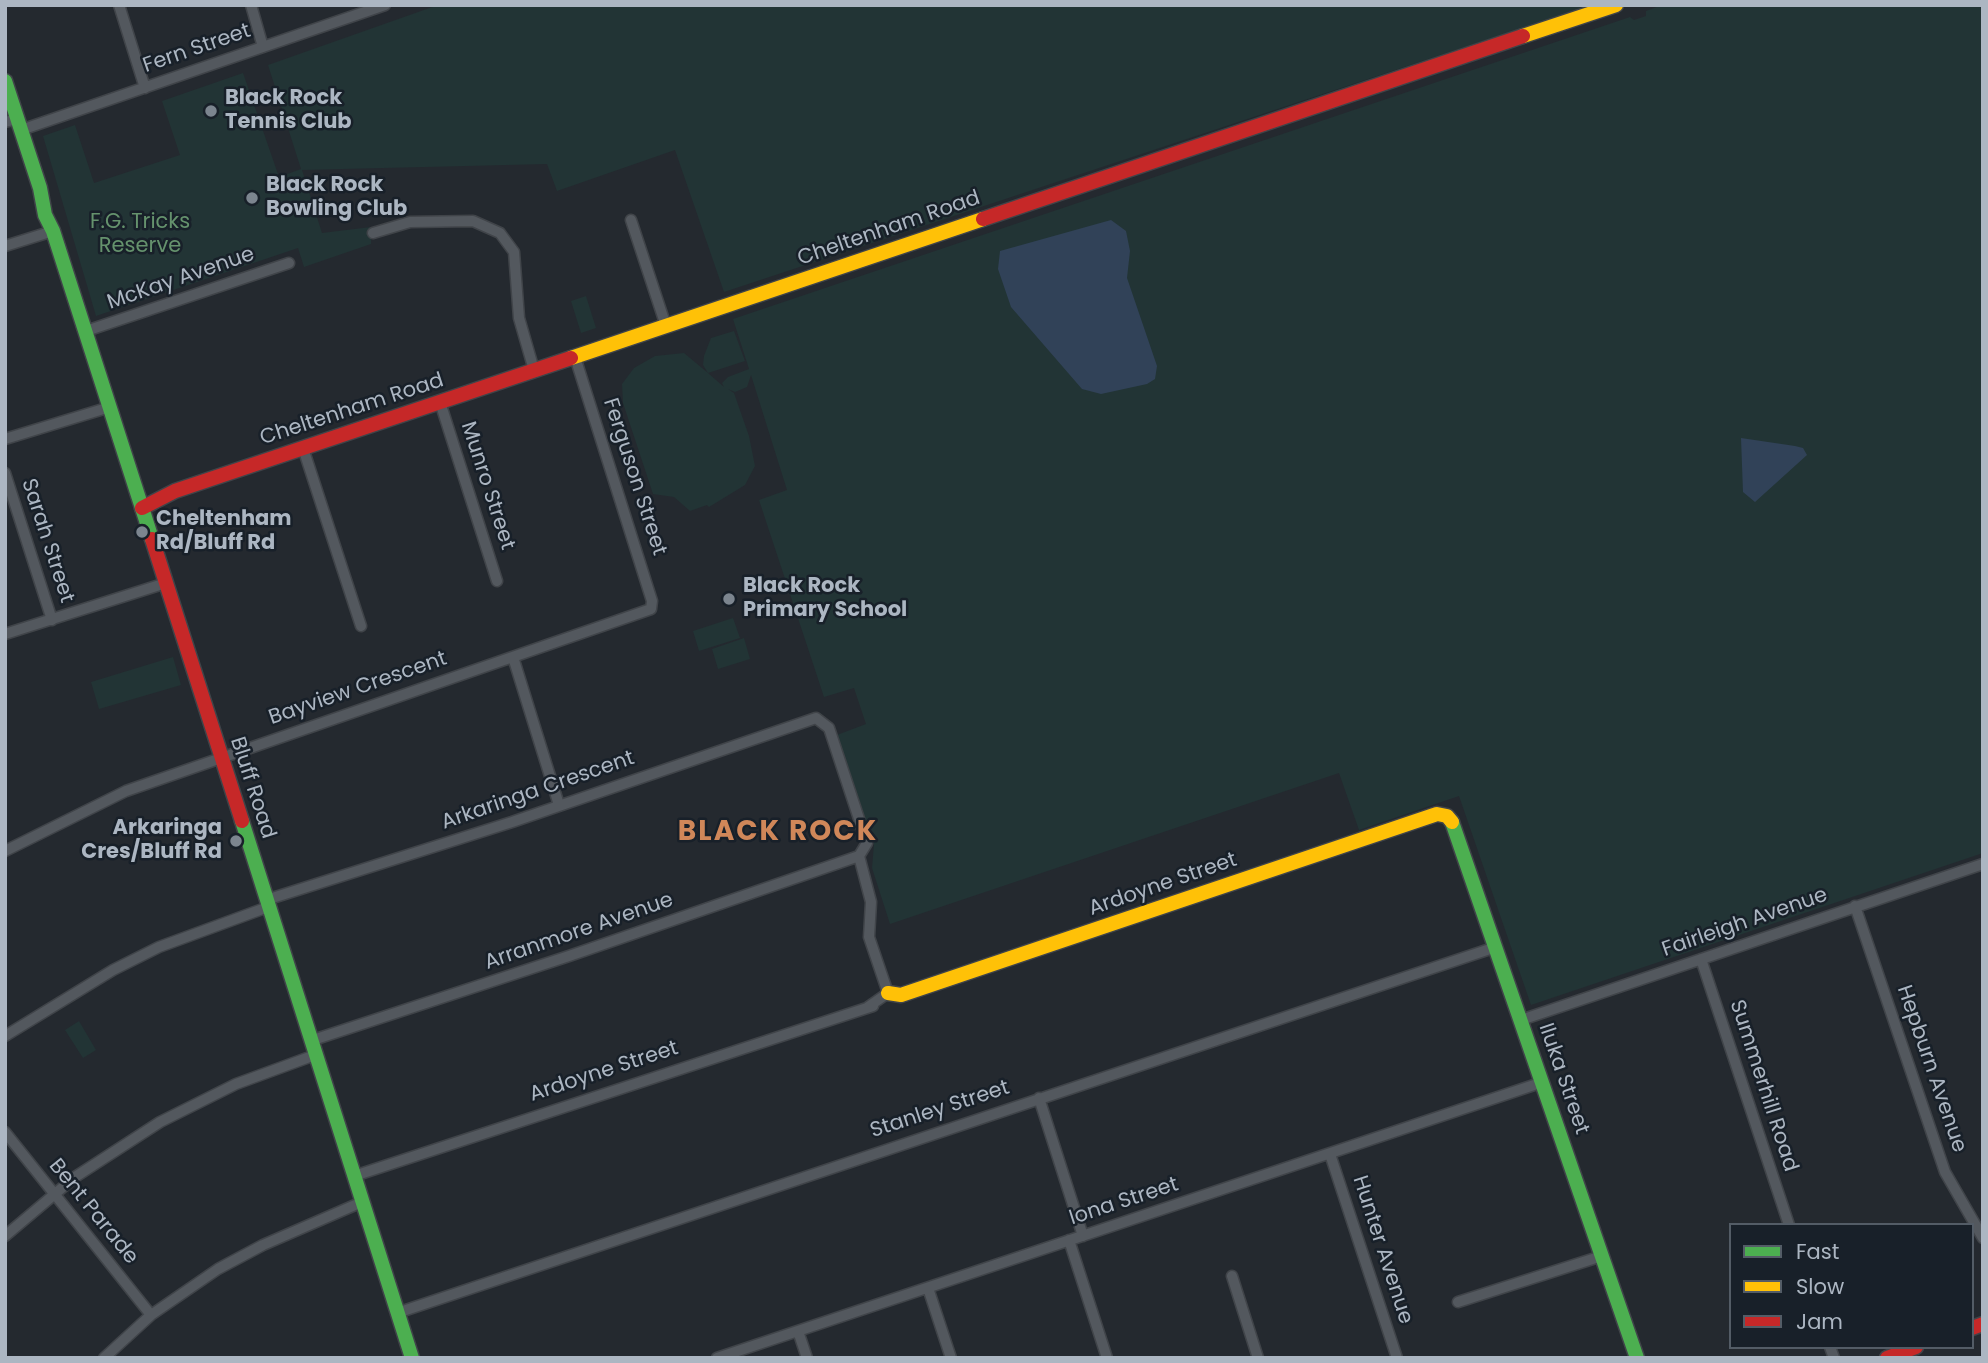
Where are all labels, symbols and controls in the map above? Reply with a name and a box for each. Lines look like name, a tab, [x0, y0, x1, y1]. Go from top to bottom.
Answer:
street label: Fern Street	[140, 19, 254, 79]
place label: Black Rock Tennis Club	[225, 86, 352, 136]
marker: Black Rock Tennis Club	[203, 103, 219, 119]
place label: Black Rock Bowling Club	[266, 173, 407, 223]
street label: Cheltenham Road	[794, 186, 984, 272]
marker: Black Rock Bowling Club	[244, 190, 260, 206]
park label: F.G. Tricks Reserve	[90, 210, 190, 260]
street label: McKay Avenue	[104, 242, 258, 316]
street label: Cheltenham Road	[257, 368, 447, 452]
street label: Ferguson Street	[597, 395, 671, 559]
street label: Munro Street	[454, 419, 520, 553]
street label: Sarah Street	[15, 476, 79, 606]
place label: Cheltenham Rd/Bluff Rd	[156, 507, 292, 557]
marker: Cheltenham Rd/Bluff Rd	[134, 524, 150, 540]
place label: Black Rock Primary School	[743, 574, 907, 624]
marker: Black Rock Primary School	[721, 591, 737, 607]
street label: Bayview Crescent	[266, 647, 450, 731]
street label: Bluff Road	[224, 734, 280, 842]
street label: Arkaringa Crescent	[438, 746, 638, 836]
place label: Arkaringa Cres/Bluff Rd	[81, 816, 222, 866]
district label: BLACK ROCK	[679, 816, 877, 850]
marker: Arkaringa Cres/Bluff Rd	[228, 833, 244, 849]
street label: Ardoyne Street	[1086, 848, 1240, 922]
street label: Fairleigh Avenue	[1659, 883, 1831, 963]
street label: Arranmore Avenue	[481, 888, 677, 976]
street label: Hepburn Avenue	[1891, 982, 1971, 1156]
street label: Summerhill Road	[1723, 997, 1803, 1175]
street label: Iluka Street	[1532, 1020, 1594, 1138]
street label: Ardoyne Street	[526, 1036, 682, 1108]
street label: Stanley Street	[867, 1076, 1013, 1144]
street label: Bent Parade	[43, 1154, 143, 1270]
street label: Iona Street	[1066, 1173, 1182, 1231]
street label: Hunter Avenue	[1346, 1173, 1418, 1327]
legend	[1729, 1223, 1974, 1349]
text: Fast	[1796, 1237, 1839, 1266]
text: Slow	[1796, 1272, 1844, 1301]
text: Jam	[1796, 1307, 1843, 1336]

